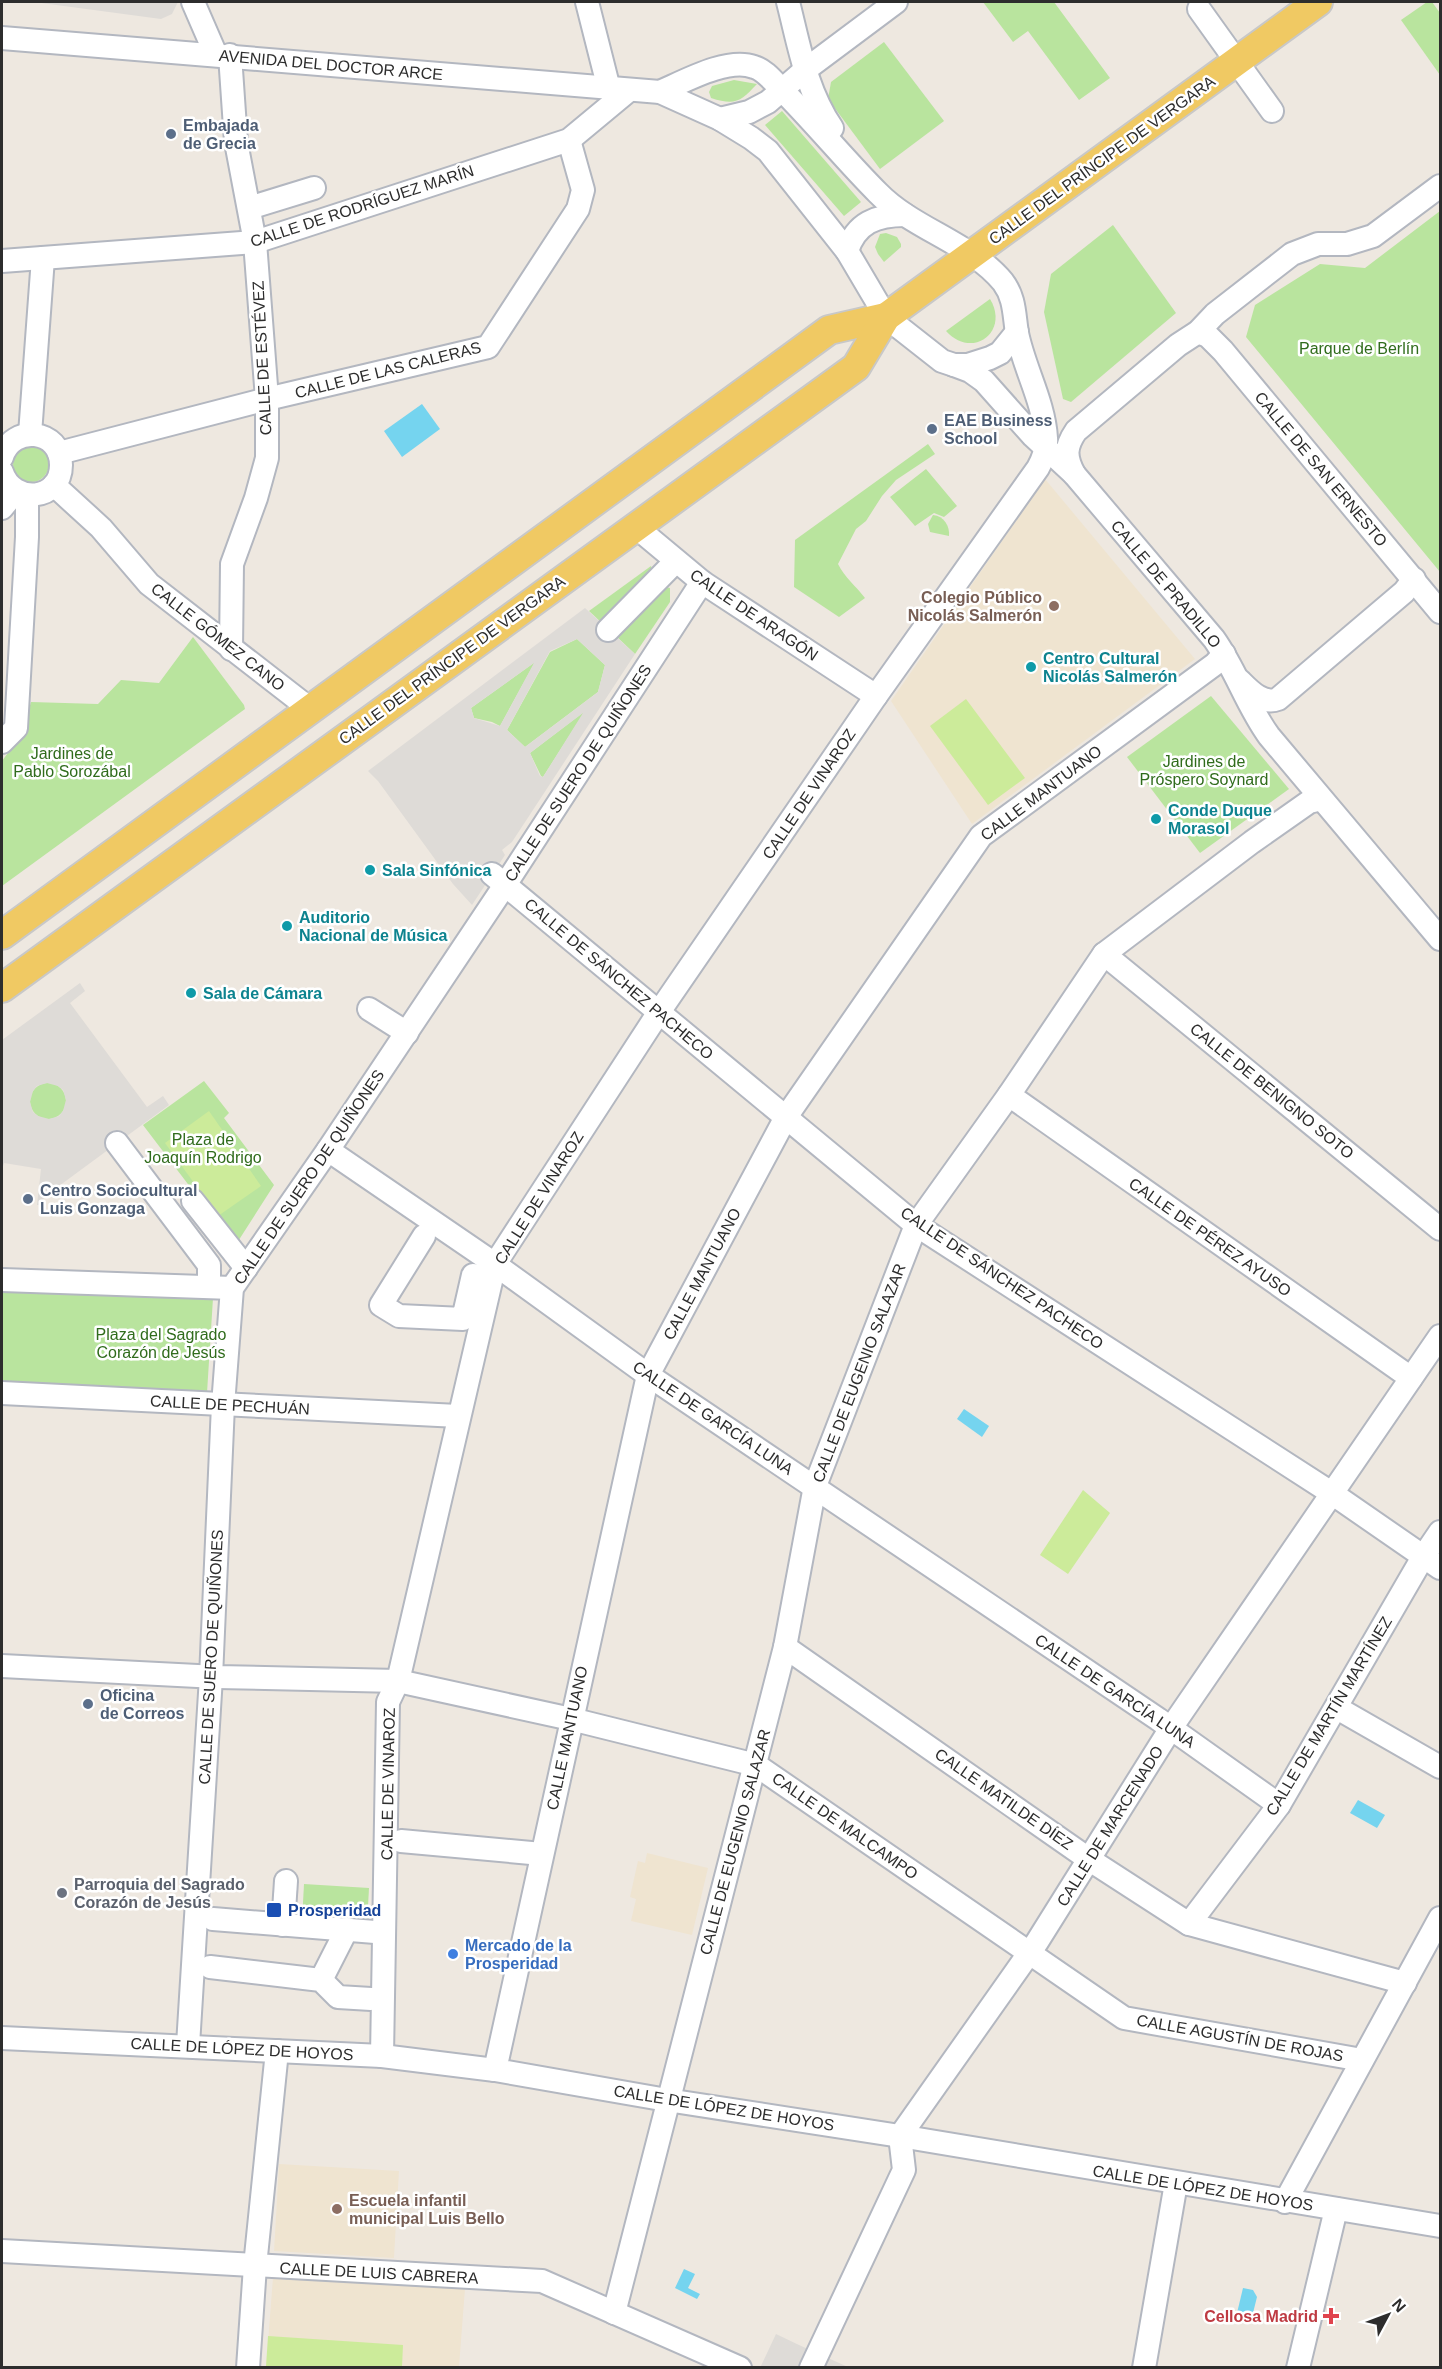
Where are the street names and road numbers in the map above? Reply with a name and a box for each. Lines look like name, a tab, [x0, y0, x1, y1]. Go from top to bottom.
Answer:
street label: AVENIDA DEL DOCTOR ARCE	[218, 47, 444, 83]
street label: CALLE DEL PRÍNCIPE DE VERGARA	[985, 71, 1219, 248]
street label: CALLE DE RODRÍGUEZ MARÍN	[248, 161, 476, 250]
street label: CALLE DE ESTÉVEZ	[248, 280, 275, 436]
street label: CALLE DE LAS CALERAS	[293, 339, 483, 401]
street label: CALLE DE SAN ERNESTO	[1251, 388, 1391, 550]
street label: CALLE DE PRADILLO	[1108, 517, 1224, 651]
street label: CALLE DE ARAGÓN	[687, 565, 822, 664]
street label: CALLE DEL PRÍNCIPE DE VERGARA	[335, 571, 569, 748]
street label: CALLE GÓMEZ CANO	[148, 579, 289, 694]
street label: CALLE DE SUERO DE QUIÑONES	[500, 660, 655, 885]
street label: CALLE DE VINAROZ	[759, 726, 859, 862]
street label: CALLE MANTUANO	[977, 742, 1105, 844]
street label: CALLE DE SÁNCHEZ PACHECO	[521, 894, 717, 1063]
street label: CALLE DE BENIGNO SOTO	[1187, 1020, 1357, 1162]
street label: CALLE DE SUERO DE QUIÑONES	[229, 1065, 387, 1288]
street label: CALLE DE VINAROZ	[491, 1128, 587, 1267]
street label: CALLE DE PÉREZ AYUSO	[1126, 1174, 1295, 1299]
street label: CALLE DE SÁNCHEZ PACHECO	[897, 1203, 1107, 1352]
street label: CALLE MANTUANO	[660, 1205, 744, 1343]
street label: CALLE DE EUGENIO SALAZAR	[809, 1261, 909, 1485]
street label: CALLE DE GARCÍA LUNA	[630, 1357, 797, 1478]
street label: CALLE DE PECHUÁN	[150, 1391, 310, 1418]
street label: CALLE DE SUERO DE QUIÑONES	[194, 1529, 226, 1785]
street label: CALLE DE MARTÍN MARTÍNEZ	[1262, 1613, 1395, 1818]
street label: CALLE DE GARCÍA LUNA	[1032, 1630, 1199, 1751]
street label: CALLE MANTUANO	[543, 1664, 591, 1812]
street label: CALLE DE VINAROZ	[378, 1707, 398, 1861]
street label: CALLE DE EUGENIO SALAZAR	[697, 1727, 773, 1957]
street label: CALLE DE MARCENADO	[1054, 1743, 1166, 1909]
street label: CALLE MATILDE DÍEZ	[932, 1744, 1077, 1853]
street label: CALLE DE MALCAMPO	[769, 1769, 921, 1883]
street label: CALLE AGUSTÍN DE ROJAS	[1135, 2010, 1345, 2065]
street label: CALLE DE LÓPEZ DE HOYOS	[130, 2034, 354, 2063]
street label: CALLE DE LÓPEZ DE HOYOS	[612, 2081, 836, 2134]
street label: CALLE DE LÓPEZ DE HOYOS	[1091, 2161, 1315, 2214]
street label: CALLE DE LUIS CABRERA	[279, 2259, 479, 2287]

